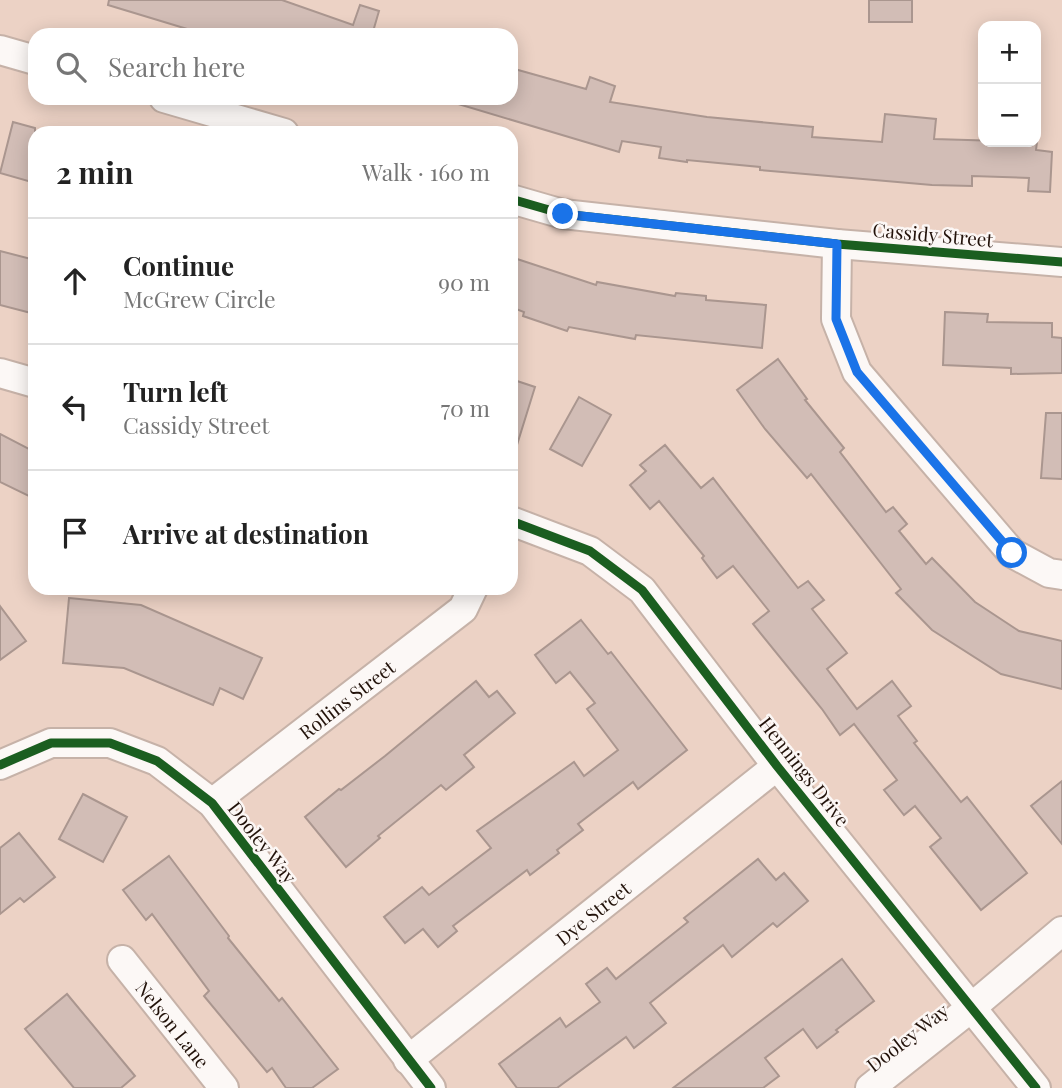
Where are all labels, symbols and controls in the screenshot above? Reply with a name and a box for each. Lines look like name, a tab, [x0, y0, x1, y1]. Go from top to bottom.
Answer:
map controls	[978, 21, 1041, 147]
button: +	[978, 21, 1041, 84]
search box	[28, 28, 518, 105]
icon: search	[52, 48, 90, 86]
text: Search here	[108, 49, 245, 84]
button: −	[978, 84, 1041, 147]
text: 2 min	[56, 152, 133, 192]
text: Walk · 160 m	[362, 156, 490, 187]
route end	[547, 198, 578, 229]
street label: Cassidy Street	[872, 216, 995, 252]
text: Continue	[123, 248, 234, 283]
icon: ahead	[56, 262, 94, 300]
text: 90 m	[438, 266, 490, 297]
text: McGrew Circle	[123, 283, 276, 314]
text: Turn left	[123, 374, 228, 409]
icon: left	[56, 388, 94, 426]
text: 70 m	[441, 392, 490, 423]
text: Cassidy Street	[123, 409, 269, 440]
icon: arrive	[56, 514, 94, 552]
text: Arrive at destination	[123, 516, 369, 551]
route start	[996, 537, 1027, 568]
street label: Rollins Street	[293, 654, 400, 744]
street label: Hennings Drive	[754, 711, 856, 831]
street label: Dooley Way	[223, 796, 303, 889]
street label: Dye Street	[550, 875, 636, 951]
street label: Nelson Lane	[130, 975, 216, 1073]
street label: Dooley Way	[861, 997, 954, 1077]

